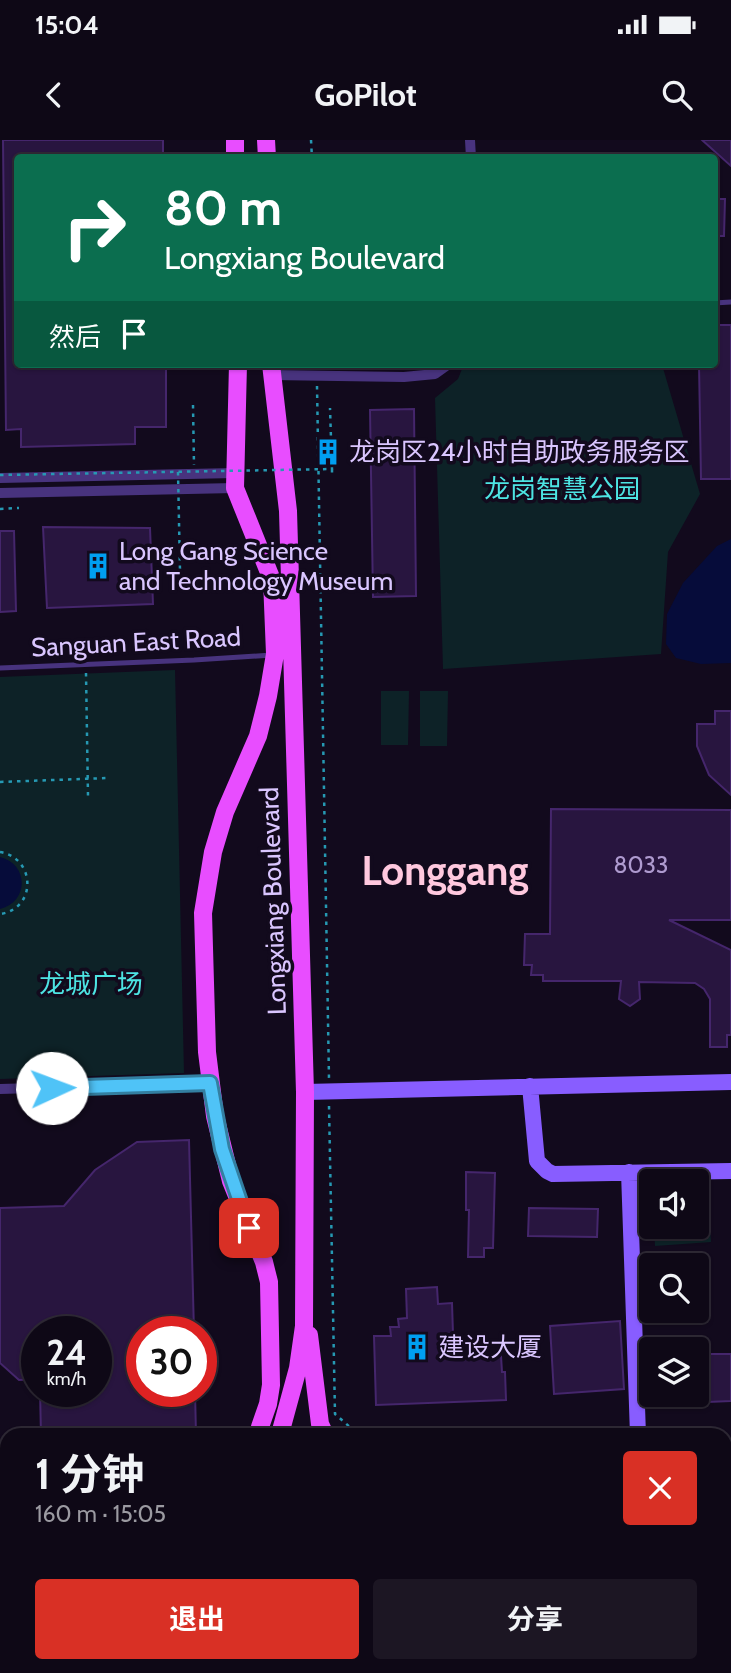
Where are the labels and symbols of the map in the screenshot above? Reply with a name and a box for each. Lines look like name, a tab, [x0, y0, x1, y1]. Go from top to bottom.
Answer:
place label: 龙岗区24小时自助政务服务区	[349, 436, 690, 468]
building icon: 龙岗区24小时自助政务服务区	[313, 437, 343, 467]
park label: 龙岗智慧公园	[484, 473, 640, 505]
place label: Long Gang Science and Technology Museum	[119, 535, 393, 597]
building icon: Long Gang Science and Technology Museum	[83, 551, 113, 581]
street label: Sanguan East Road	[30, 621, 242, 663]
street label: Longxiang Boulevard	[253, 786, 293, 1016]
district label: Longgang	[362, 846, 528, 895]
house number: 8033	[614, 851, 668, 879]
park label: 龙城广场	[39, 968, 143, 1000]
position arrow	[15, 1051, 89, 1125]
pin	[219, 1198, 279, 1258]
speed limit sign: 30	[126, 1316, 217, 1407]
place label: 建设大厦	[438, 1331, 542, 1363]
building icon: 建设大厦	[402, 1332, 432, 1362]

